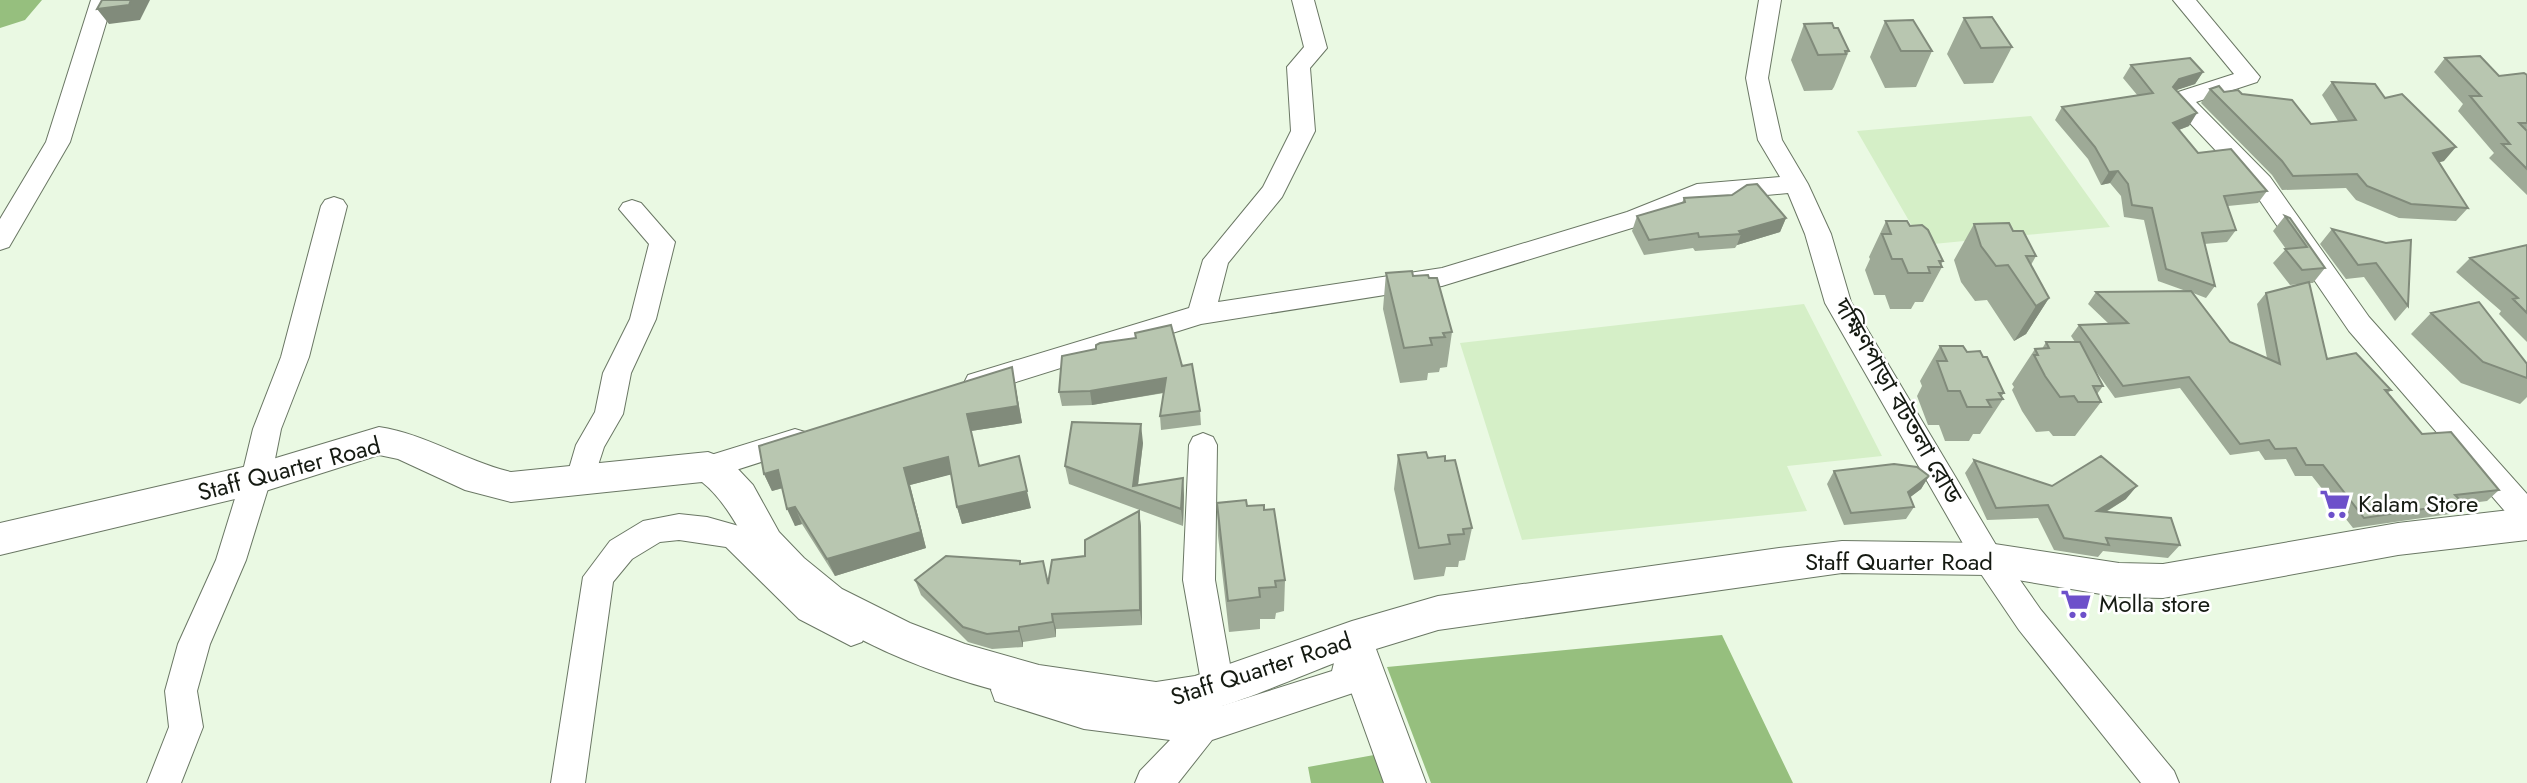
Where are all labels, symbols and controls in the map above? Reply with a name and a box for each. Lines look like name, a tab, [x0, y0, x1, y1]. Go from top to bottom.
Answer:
street label: দক্ষিণপাড়া বটতলা রোড	[1825, 291, 1972, 510]
street label: Staff Quarter Road	[194, 427, 384, 510]
place label: Kalam Store	[2358, 486, 2478, 521]
supermarket icon: Kalam Store	[2318, 487, 2352, 521]
street label: Staff Quarter Road	[1805, 544, 1993, 579]
place label: Molla store	[2099, 586, 2210, 621]
supermarket icon: Molla store	[2059, 587, 2093, 621]
street label: Staff Quarter Road	[1166, 623, 1356, 714]

